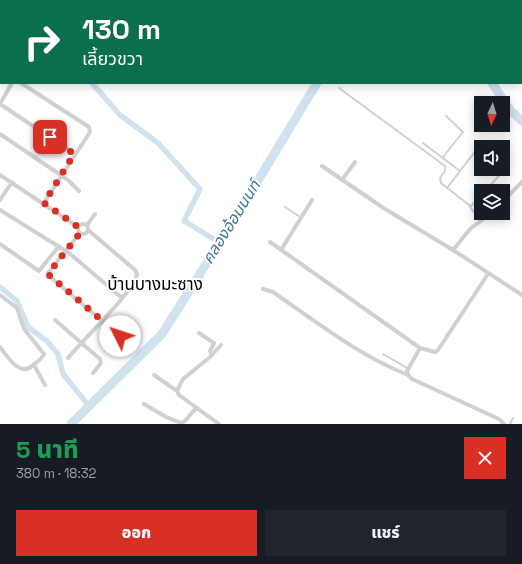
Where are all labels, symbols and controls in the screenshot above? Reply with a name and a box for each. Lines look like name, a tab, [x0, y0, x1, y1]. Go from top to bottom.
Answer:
text: 130 m	[82, 11, 161, 47]
icon: right	[16, 16, 68, 68]
text: เลี้ยวขวา	[82, 47, 143, 70]
north arrow	[474, 96, 510, 132]
map controls	[474, 96, 510, 220]
pin	[33, 120, 67, 154]
icon: arrive	[39, 126, 61, 148]
button: sound	[474, 140, 510, 176]
water label: คลองอ้อมนนท์	[197, 174, 266, 268]
button: layers	[474, 184, 510, 220]
district label: บ้านบางมะซาง	[107, 273, 203, 295]
position arrow	[99, 315, 141, 357]
text: 5 นาที	[16, 434, 79, 465]
button: close	[464, 437, 506, 479]
text: 380 m · 18:32	[16, 465, 96, 482]
button: ออก	[16, 510, 257, 556]
button: แชร์	[265, 510, 506, 556]

